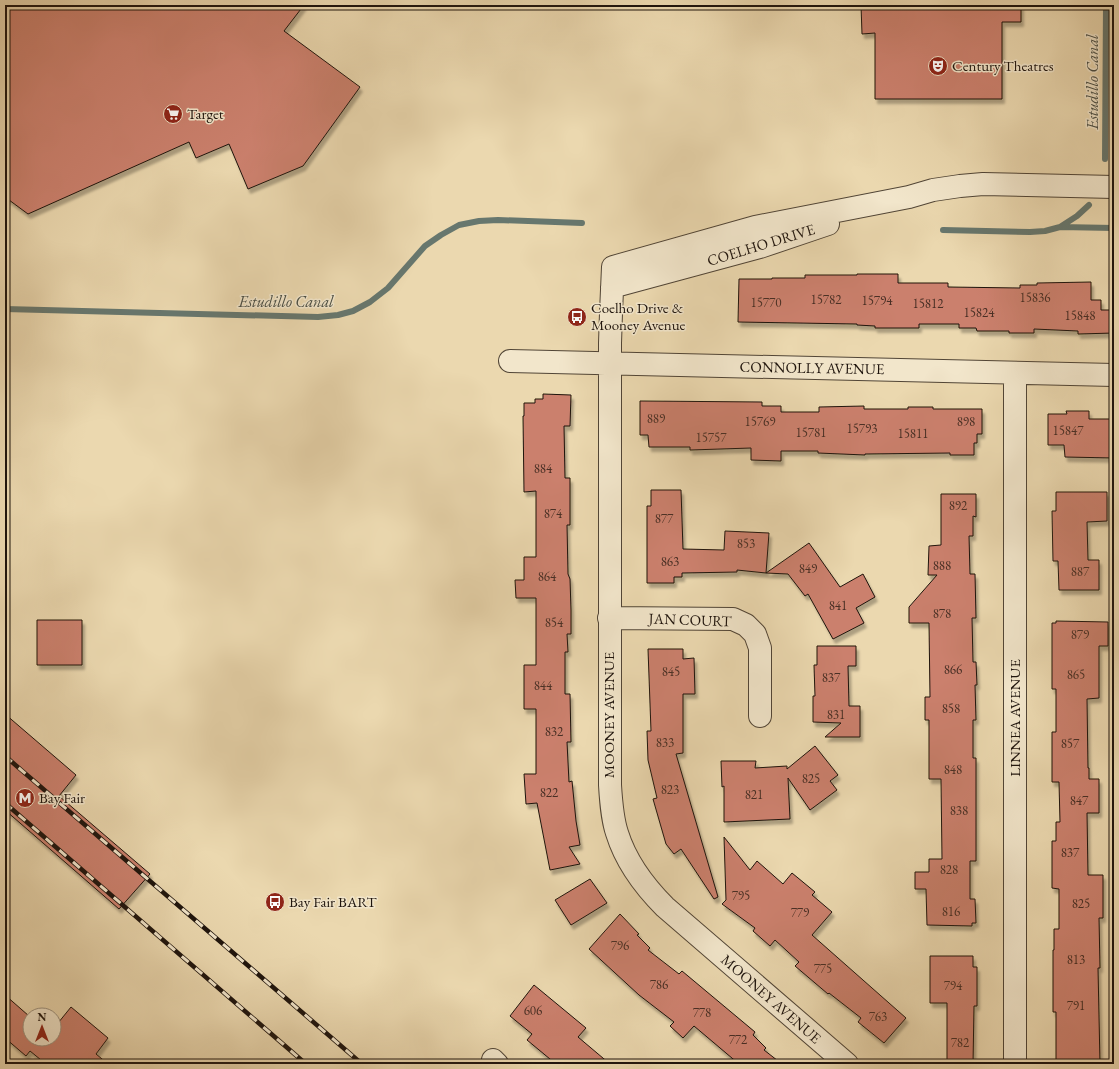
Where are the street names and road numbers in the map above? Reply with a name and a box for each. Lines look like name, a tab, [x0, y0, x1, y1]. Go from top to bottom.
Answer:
street label: COELHO DRIVE	[705, 219, 817, 270]
street label: CONNOLLY AVENUE	[739, 357, 885, 378]
street label: JAN COURT	[646, 608, 733, 630]
street label: MOONEY AVENUE	[599, 651, 618, 778]
street label: LINNEA AVENUE	[1005, 659, 1024, 777]
street label: MOONEY AVENUE	[717, 950, 826, 1048]

